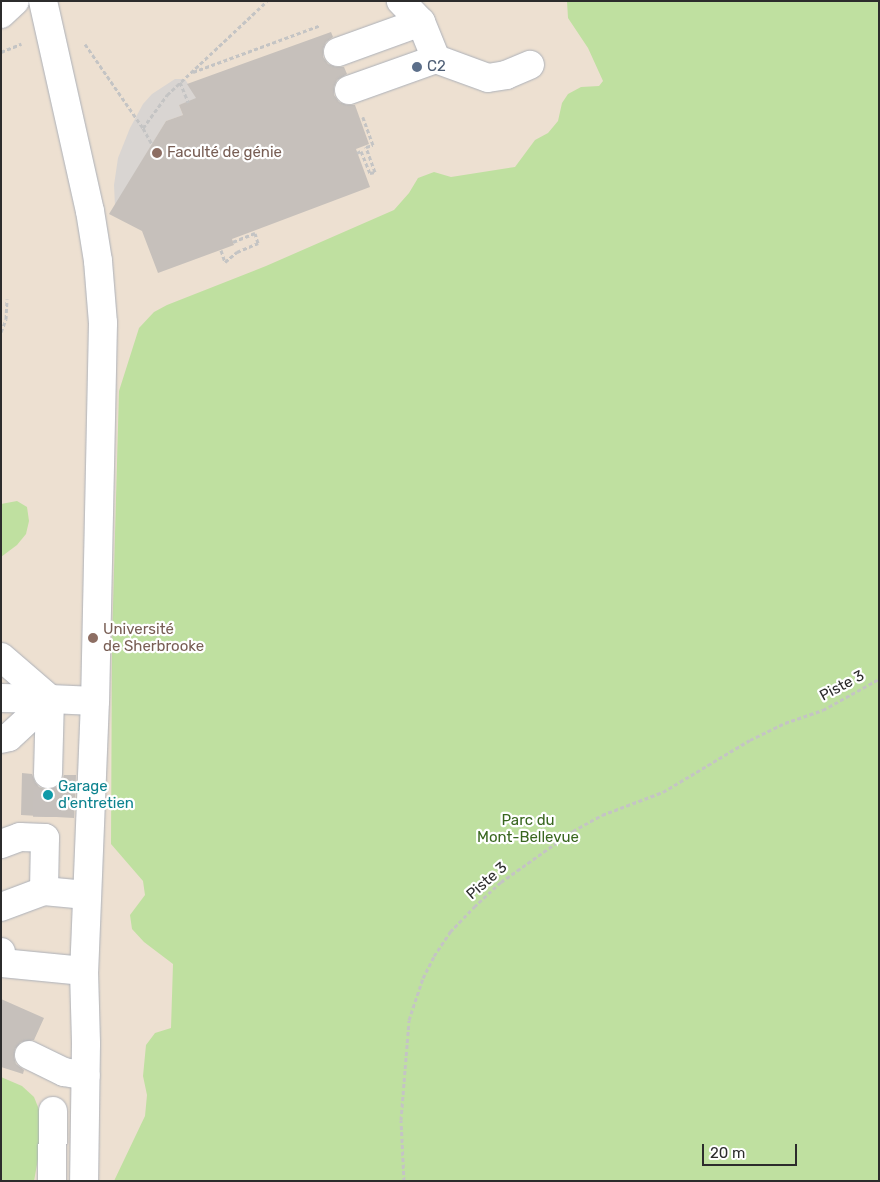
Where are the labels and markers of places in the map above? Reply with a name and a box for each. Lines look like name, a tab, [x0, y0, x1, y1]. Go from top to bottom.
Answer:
place label: C2	[427, 58, 446, 76]
marker: C2	[411, 61, 423, 73]
place label: Faculté de génie	[167, 144, 282, 162]
marker: Faculté de génie	[151, 147, 163, 159]
place label: Université de Sherbrooke	[103, 620, 204, 655]
marker: Université de Sherbrooke	[87, 632, 99, 644]
place label: Garage d'entretien	[58, 777, 134, 812]
marker: Garage d'entretien	[42, 789, 54, 801]

